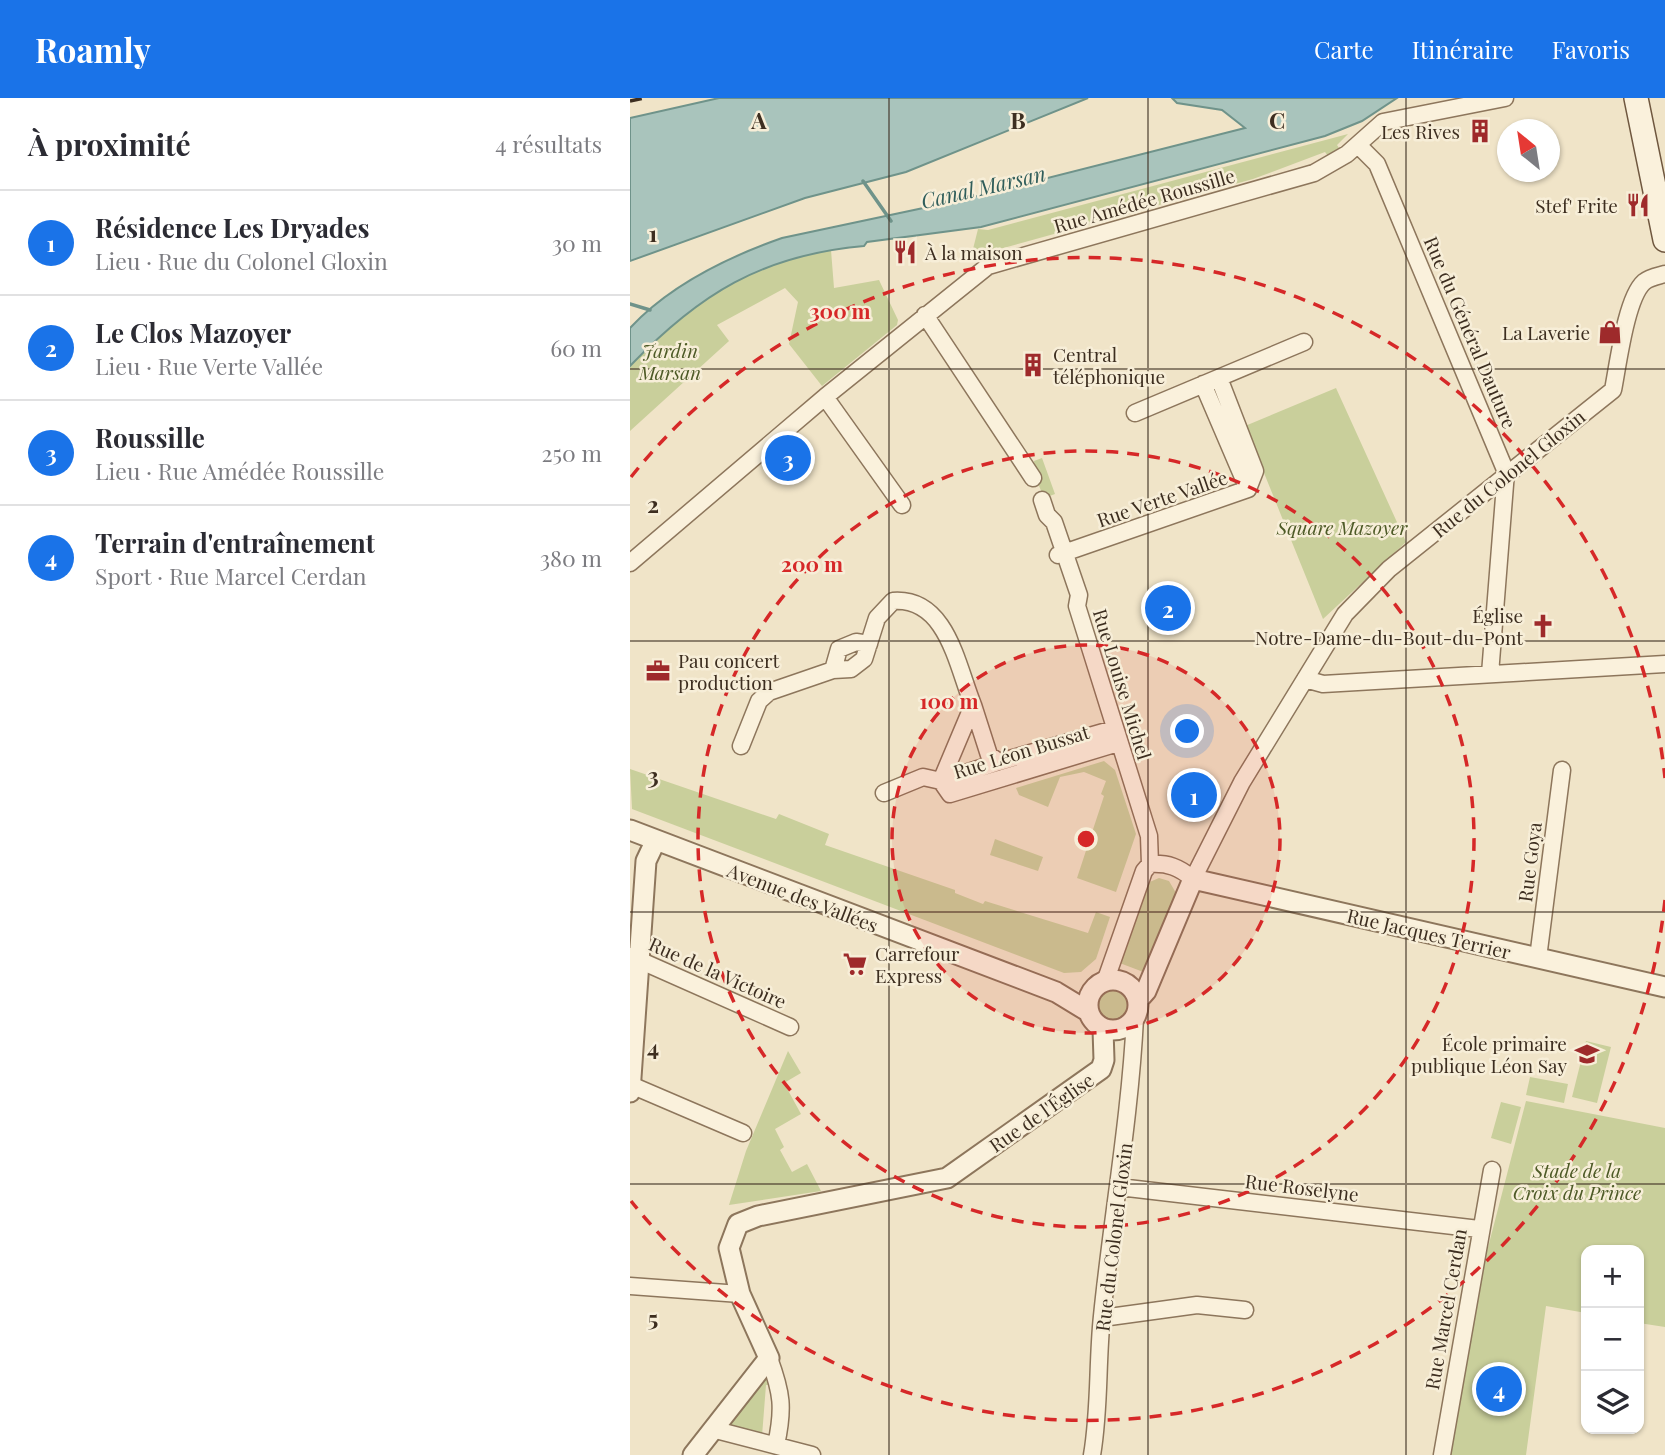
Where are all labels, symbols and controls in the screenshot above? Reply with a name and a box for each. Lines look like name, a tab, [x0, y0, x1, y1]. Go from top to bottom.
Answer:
text: Roamly	[35, 27, 151, 71]
text: Carte	[1314, 33, 1374, 65]
text: Itinéraire	[1412, 33, 1514, 65]
text: Favoris	[1552, 33, 1630, 65]
text: A	[750, 104, 767, 135]
text: B	[1010, 104, 1026, 135]
text: C	[1269, 104, 1285, 135]
building icon: Les Rives	[1466, 117, 1494, 145]
place label: Les Rives	[1381, 118, 1460, 144]
north arrow	[1497, 119, 1560, 182]
text: À proximité	[28, 124, 191, 164]
text: 4 résultats	[495, 128, 602, 159]
water label: Canal Marsan	[918, 158, 1048, 214]
street label: Rue Amédée Roussille	[1050, 162, 1238, 238]
restaurant icon: Stef' Frite	[1624, 191, 1652, 219]
place label: Stef' Frite	[1535, 192, 1618, 218]
text: Résidence Les Dryades	[95, 210, 370, 245]
text: 1	[649, 217, 658, 248]
text: 1	[47, 227, 55, 258]
text: 30 m	[552, 227, 602, 258]
street label: Rue du Général Dauture	[1419, 232, 1523, 432]
restaurant icon: À la maison	[891, 238, 919, 266]
place label: À la maison	[924, 239, 1023, 265]
text: Lieu · Rue du Colonel Gloxin	[95, 245, 388, 276]
text: 300 m	[809, 296, 871, 324]
text: Le Clos Mazoyer	[95, 315, 291, 350]
shop icon: La Laverie	[1596, 318, 1624, 346]
place label: La Laverie	[1502, 319, 1590, 345]
text: 2	[45, 332, 57, 363]
text: 60 m	[550, 332, 602, 363]
park label: Jardin Marsan	[638, 337, 701, 385]
place label: Central téléphonique	[1053, 341, 1165, 389]
text: Lieu · Rue Verte Vallée	[95, 350, 323, 381]
building icon: Central téléphonique	[1019, 351, 1047, 379]
street label: Rue du Colonel Gloxin	[1426, 403, 1590, 543]
text: Roussille	[95, 420, 205, 455]
pin: 3	[765, 432, 811, 484]
text: 3	[45, 437, 57, 468]
text: 250 m	[541, 437, 602, 468]
text: Lieu · Rue Amédée Roussille	[95, 455, 384, 486]
street label: Rue Verte Vallée	[1093, 463, 1231, 533]
text: 2	[647, 488, 659, 519]
park label: Square Mazoyer	[1276, 514, 1408, 540]
text: Terrain d'entraînement	[95, 525, 375, 560]
text: 4	[45, 542, 57, 573]
text: 380 m	[540, 542, 602, 573]
text: 200 m	[781, 549, 843, 577]
text: Sport · Rue Marcel Cerdan	[95, 560, 367, 591]
pin: 2	[1145, 582, 1191, 634]
place label: Église Notre-Dame-du-Bout-du-Pont	[1255, 602, 1523, 650]
street label: Rue Louise Michel	[1088, 605, 1158, 763]
church icon: Église Notre-Dame-du-Bout-du-Pont	[1529, 612, 1557, 640]
place label: Pau concert production	[678, 647, 780, 695]
office icon: Pau concert production	[644, 657, 672, 685]
text: 100 m	[919, 686, 979, 714]
your location	[1170, 714, 1204, 748]
street label: Rue Léon Bussat	[950, 718, 1092, 784]
text: 3	[647, 759, 659, 790]
pin: 1	[1171, 769, 1217, 821]
street label: Rue Goya	[1511, 820, 1547, 903]
centre of rings	[1074, 827, 1098, 851]
street label: Avenue des Vallées	[723, 856, 882, 938]
street label: Rue Jacques Terrier	[1345, 902, 1514, 965]
street label: Rue de la Victoire	[645, 930, 791, 1014]
place label: Carrefour Express	[875, 940, 960, 988]
supermarket icon: Carrefour Express	[841, 950, 869, 978]
place label: École primaire publique Léon Say	[1411, 1030, 1567, 1078]
text: 4	[647, 1031, 659, 1062]
school or university icon: École primaire publique Léon Say	[1573, 1040, 1601, 1068]
street label: Rue de l'Église	[983, 1066, 1099, 1158]
street label: Rue du Colonel Gloxin	[1089, 1141, 1138, 1333]
park label: Stade de la Croix du Prince	[1513, 1157, 1641, 1205]
street label: Rue Roselyne	[1244, 1167, 1360, 1207]
street label: Rue Marcel Cerdan	[1418, 1226, 1472, 1392]
map controls	[1581, 1245, 1644, 1434]
button: +	[1581, 1245, 1644, 1308]
text: 5	[648, 1302, 658, 1333]
button: −	[1581, 1308, 1644, 1371]
pin: 4	[1476, 1363, 1522, 1415]
button: layers	[1581, 1371, 1644, 1434]

